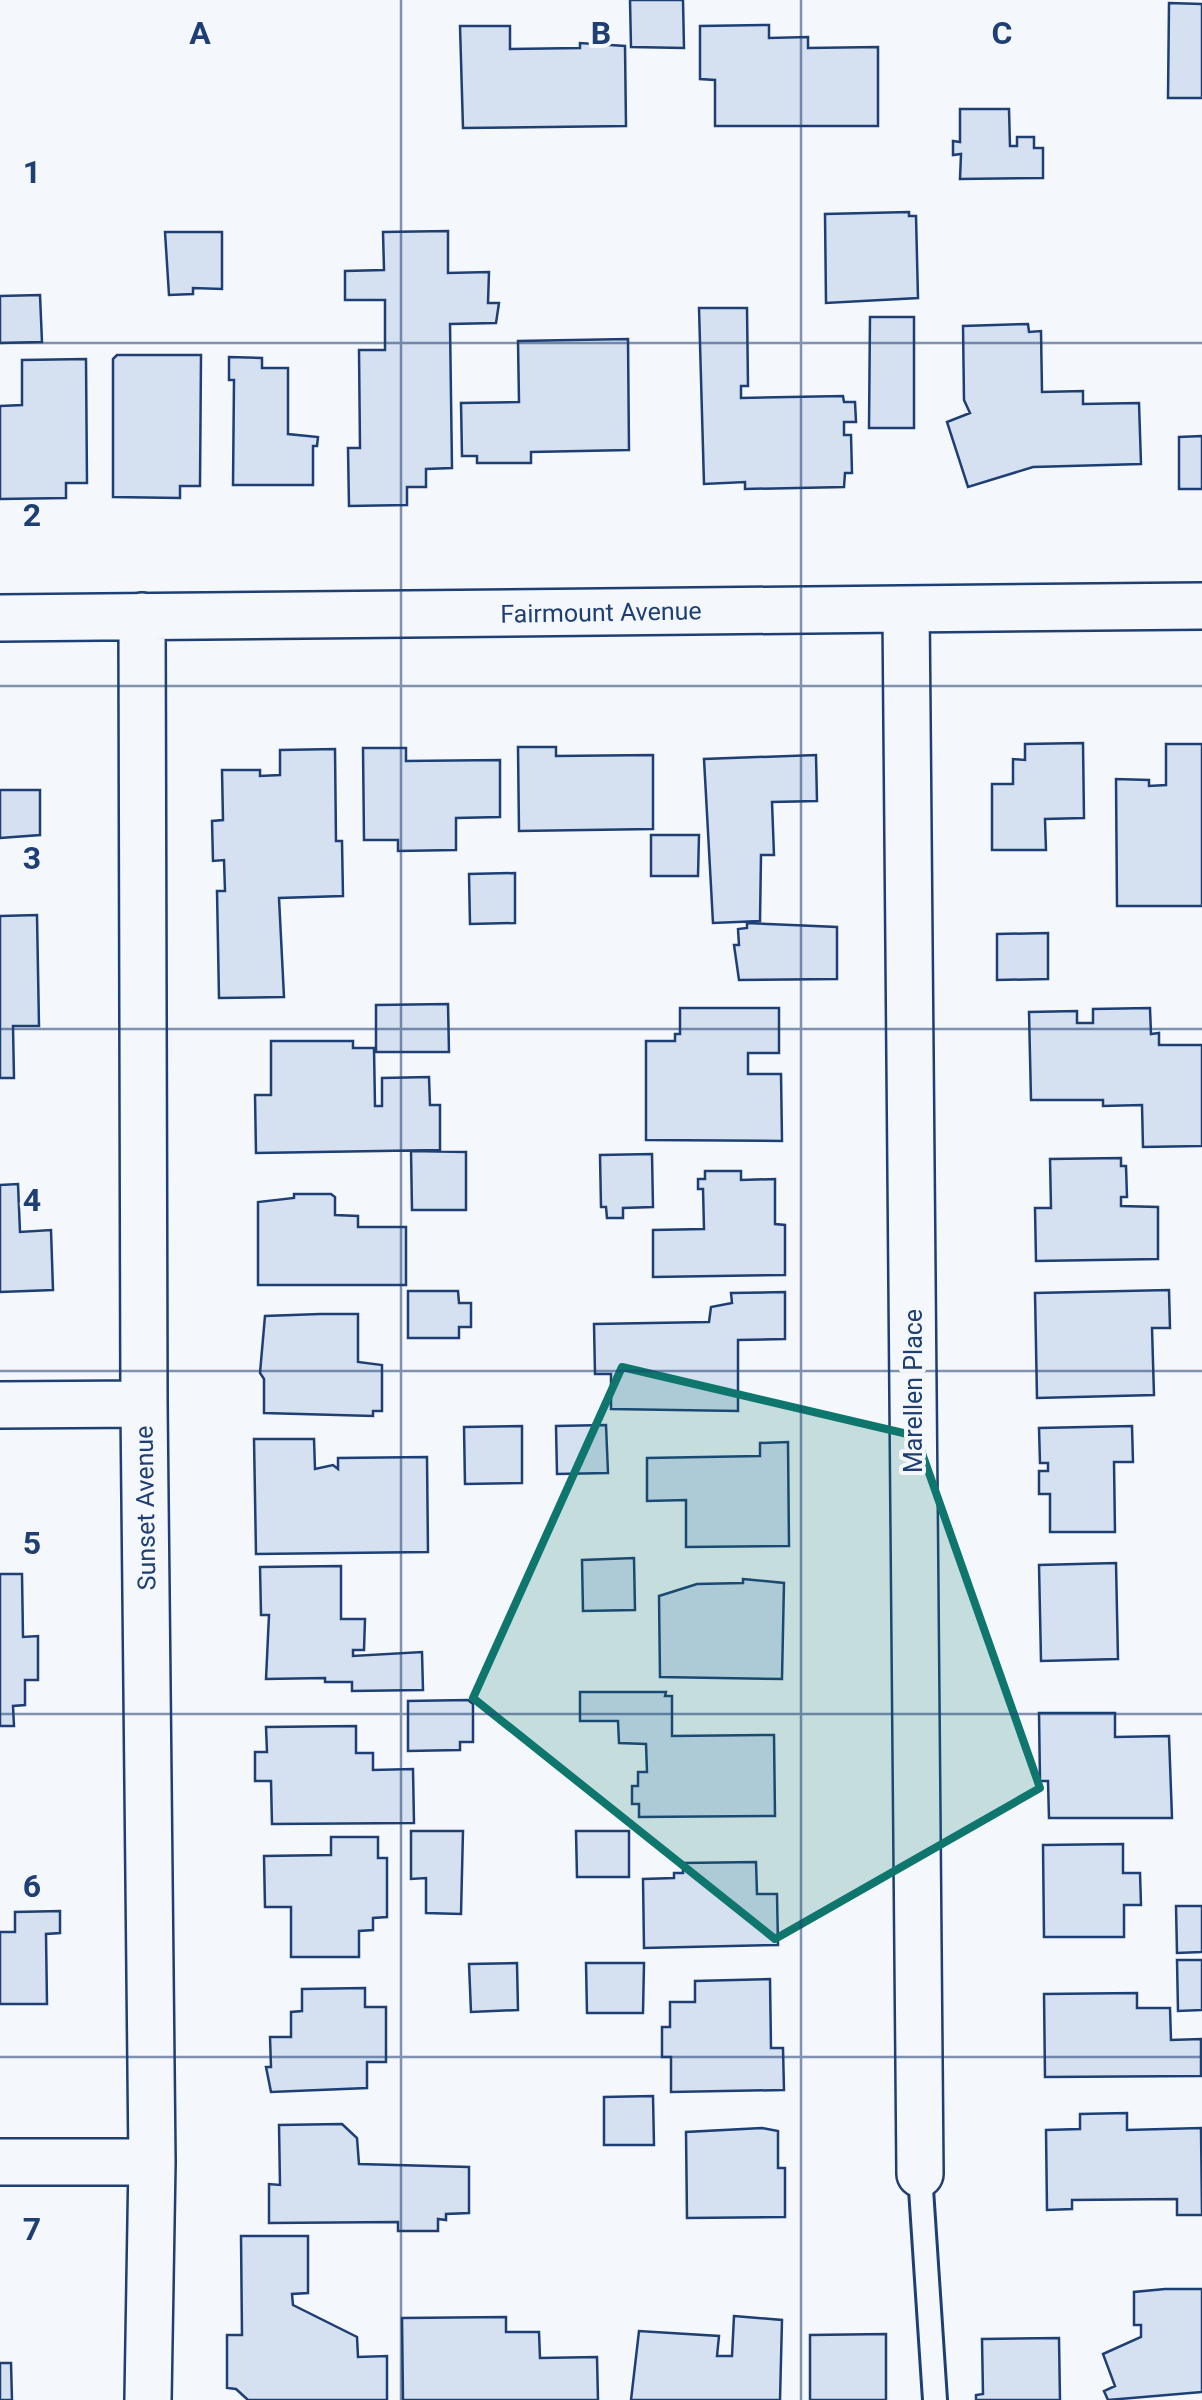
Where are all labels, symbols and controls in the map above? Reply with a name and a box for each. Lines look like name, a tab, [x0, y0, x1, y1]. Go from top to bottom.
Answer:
text: A	[189, 14, 211, 52]
text: B	[591, 14, 611, 52]
text: C	[992, 14, 1012, 52]
text: 1	[23, 153, 41, 191]
text: 2	[23, 496, 41, 534]
street label: Fairmount Avenue	[500, 596, 702, 629]
text: 3	[23, 839, 41, 877]
text: 4	[23, 1181, 41, 1219]
street label: Marellen Place	[899, 1309, 928, 1473]
street label: Sunset Avenue	[130, 1425, 161, 1591]
text: 5	[23, 1524, 41, 1562]
text: 6	[23, 1867, 41, 1905]
text: 7	[23, 2210, 41, 2248]

